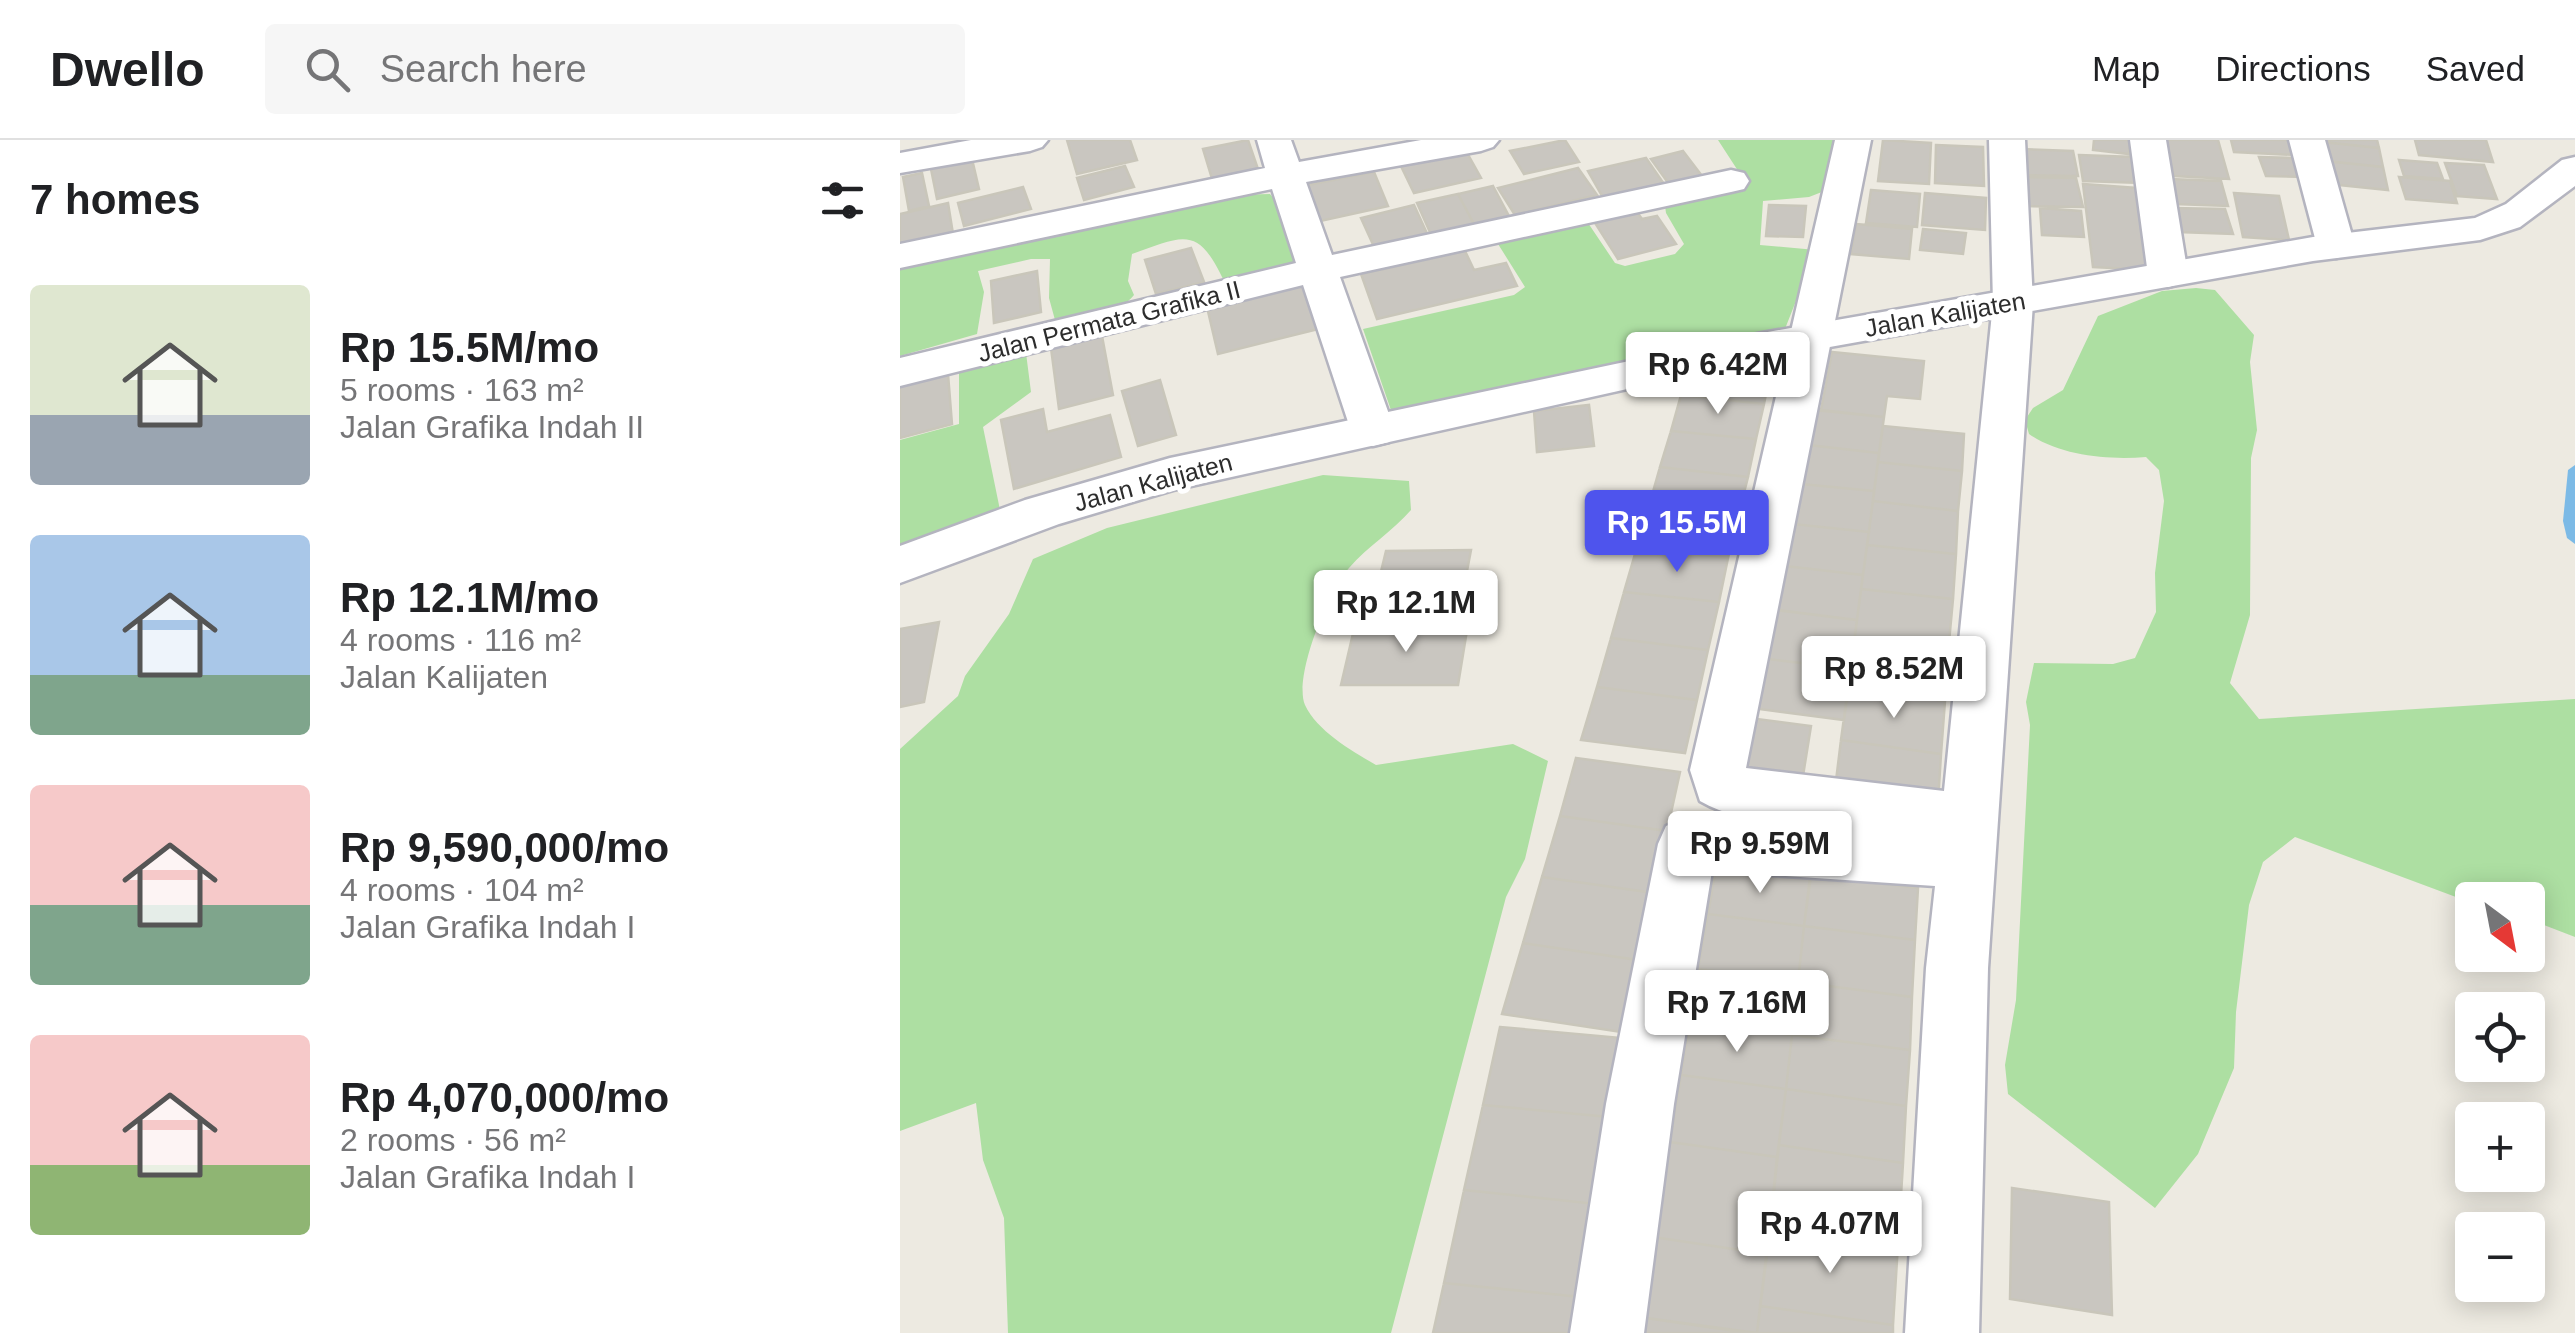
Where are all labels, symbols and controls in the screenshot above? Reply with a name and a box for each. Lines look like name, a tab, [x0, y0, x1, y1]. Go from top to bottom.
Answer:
search box	[265, 24, 965, 114]
icon: search	[300, 42, 355, 97]
text: Dwello	[50, 43, 205, 96]
text: Search here	[380, 48, 587, 90]
text: Map	[2092, 49, 2160, 88]
text: Directions	[2215, 49, 2371, 88]
text: Saved	[2426, 49, 2525, 88]
icon: filters	[815, 173, 870, 228]
text: 7 homes	[30, 176, 200, 223]
street label: Jalan Permata Grafika II	[975, 275, 1243, 367]
street label: Jalan Kalijaten	[1862, 286, 2028, 342]
text: Rp 15.5M/mo	[340, 324, 599, 371]
icon: home	[110, 325, 230, 445]
pin: Rp 6.42M	[1615, 332, 1821, 417]
text: Rp 6.42M	[1648, 346, 1788, 382]
text: 5 rooms · 163 m²	[340, 372, 584, 408]
text: Jalan Grafika Indah II	[340, 409, 644, 445]
street label: Jalan Kalijaten	[1071, 447, 1235, 517]
pin: Rp 15.5M	[1574, 490, 1780, 575]
text: Rp 15.5M	[1607, 504, 1747, 540]
pin: Rp 12.1M	[1303, 570, 1509, 655]
text: Rp 12.1M/mo	[340, 574, 599, 621]
icon: home	[110, 575, 230, 695]
text: Rp 12.1M	[1336, 584, 1476, 620]
text: 4 rooms · 116 m²	[340, 622, 581, 658]
pin: Rp 8.52M	[1791, 636, 1997, 721]
text: Rp 8.52M	[1824, 650, 1964, 686]
text: Jalan Kalijaten	[340, 659, 548, 695]
pin: Rp 9.59M	[1657, 811, 1863, 896]
text: Rp 9,590,000/mo	[340, 824, 669, 871]
icon: home	[110, 825, 230, 945]
text: Rp 9.59M	[1690, 825, 1830, 861]
text: 4 rooms · 104 m²	[340, 872, 584, 908]
north arrow	[2455, 882, 2545, 972]
map controls	[2455, 882, 2545, 1302]
text: Jalan Grafika Indah I	[340, 909, 635, 945]
pin: Rp 7.16M	[1634, 970, 1840, 1055]
text: Rp 7.16M	[1667, 984, 1807, 1020]
button: locate	[2455, 992, 2545, 1082]
text: Rp 4,070,000/mo	[340, 1074, 669, 1121]
icon: home	[110, 1075, 230, 1195]
button: +	[2455, 1102, 2545, 1192]
text: 2 rooms · 56 m²	[340, 1122, 566, 1158]
text: Jalan Grafika Indah I	[340, 1159, 635, 1195]
pin: Rp 4.07M	[1727, 1191, 1933, 1276]
text: Rp 4.07M	[1760, 1205, 1900, 1241]
button: −	[2455, 1212, 2545, 1302]

